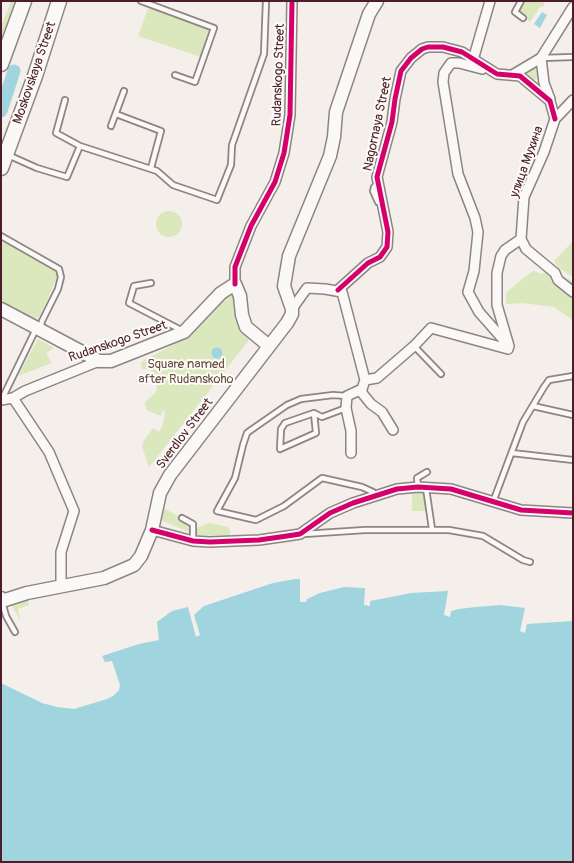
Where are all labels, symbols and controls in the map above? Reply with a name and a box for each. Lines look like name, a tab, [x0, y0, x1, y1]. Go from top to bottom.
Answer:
street label: Moskovskaya Street	[10, 20, 60, 126]
street label: Rudanskogo Street	[269, 23, 289, 127]
street label: Nagornaya Street	[360, 75, 396, 173]
street label: улица Мухина	[507, 124, 547, 200]
street label: Rudanskogo Street	[67, 318, 169, 366]
park label: Square named after Rudanskoho	[139, 357, 233, 388]
street label: Sverdlov Street	[153, 396, 217, 472]

